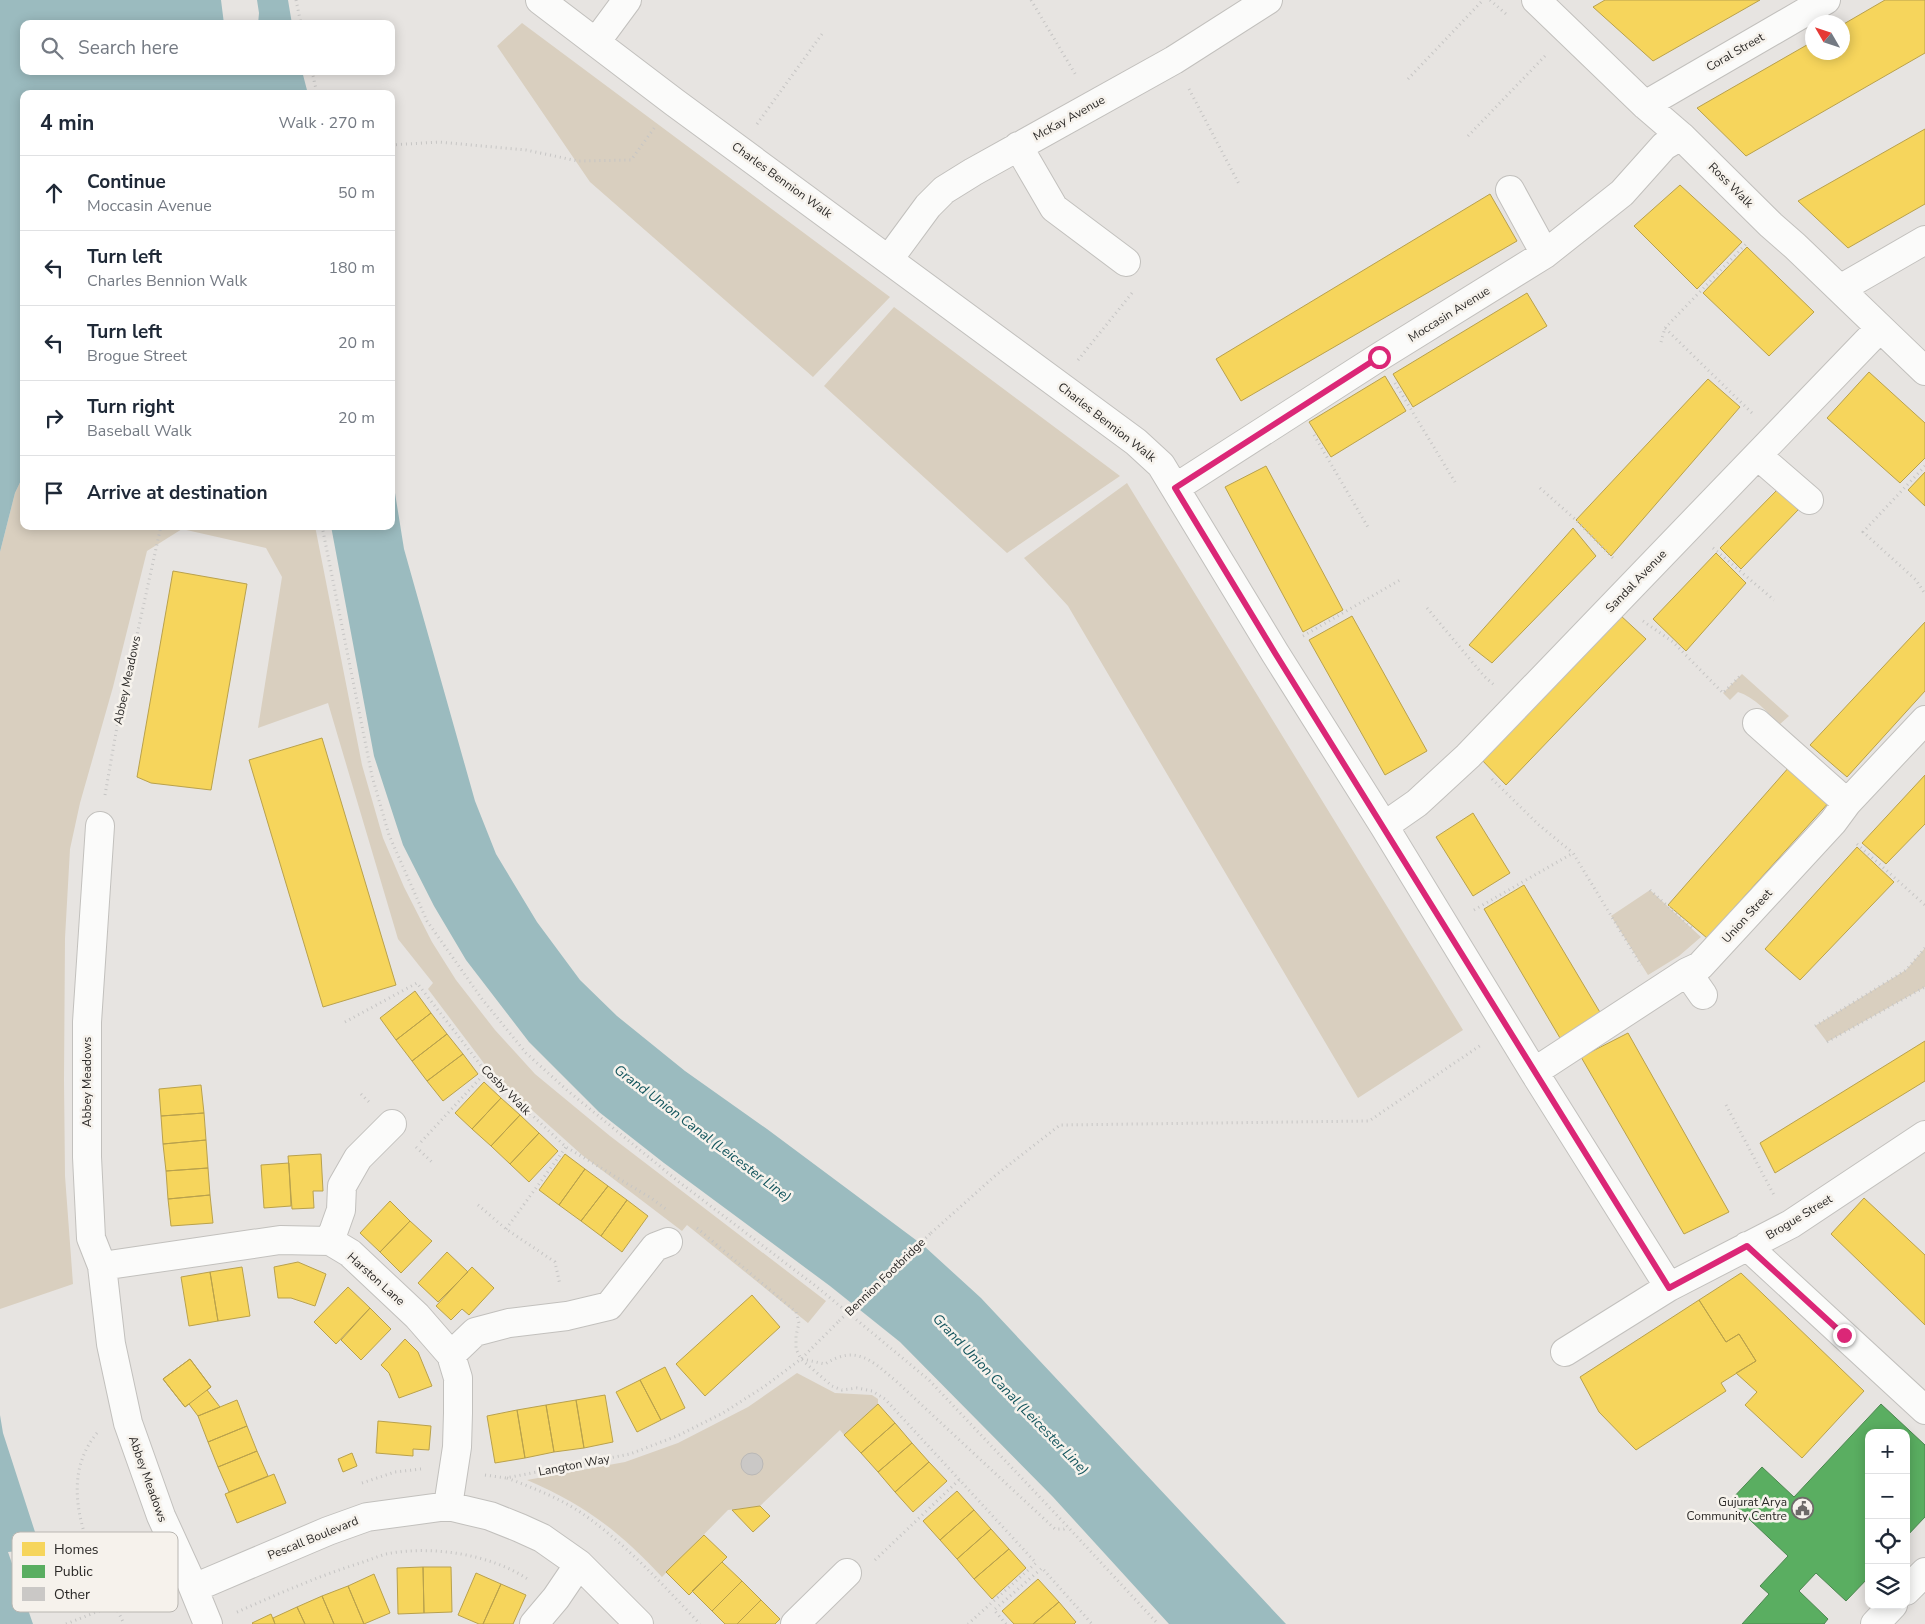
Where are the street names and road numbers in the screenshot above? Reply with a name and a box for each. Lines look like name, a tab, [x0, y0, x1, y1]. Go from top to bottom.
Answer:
street label: Coral Street	[1703, 29, 1768, 75]
street label: McKay Avenue	[1030, 92, 1108, 144]
street label: Charles Bennion Walk	[729, 138, 836, 222]
street label: Ross Walk	[1705, 159, 1758, 212]
street label: Moccasin Avenue	[1405, 282, 1493, 346]
street label: Charles Bennion Walk	[1055, 379, 1160, 466]
street label: Sandal Avenue	[1602, 546, 1670, 616]
street label: Abbey Meadows	[110, 634, 144, 726]
street label: Union Street	[1718, 885, 1776, 946]
street label: Abbey Meadows	[79, 1036, 95, 1127]
street label: Cosby Walk	[477, 1061, 535, 1119]
street label: Brogue Street	[1763, 1190, 1836, 1243]
street label: Bennion Footbridge	[841, 1234, 929, 1320]
street label: Harston Lane	[344, 1249, 408, 1309]
street label: Abbey Meadows	[125, 1434, 171, 1525]
street label: Langton Way	[537, 1450, 612, 1480]
street label: Pescall Boulevard	[265, 1513, 361, 1563]

